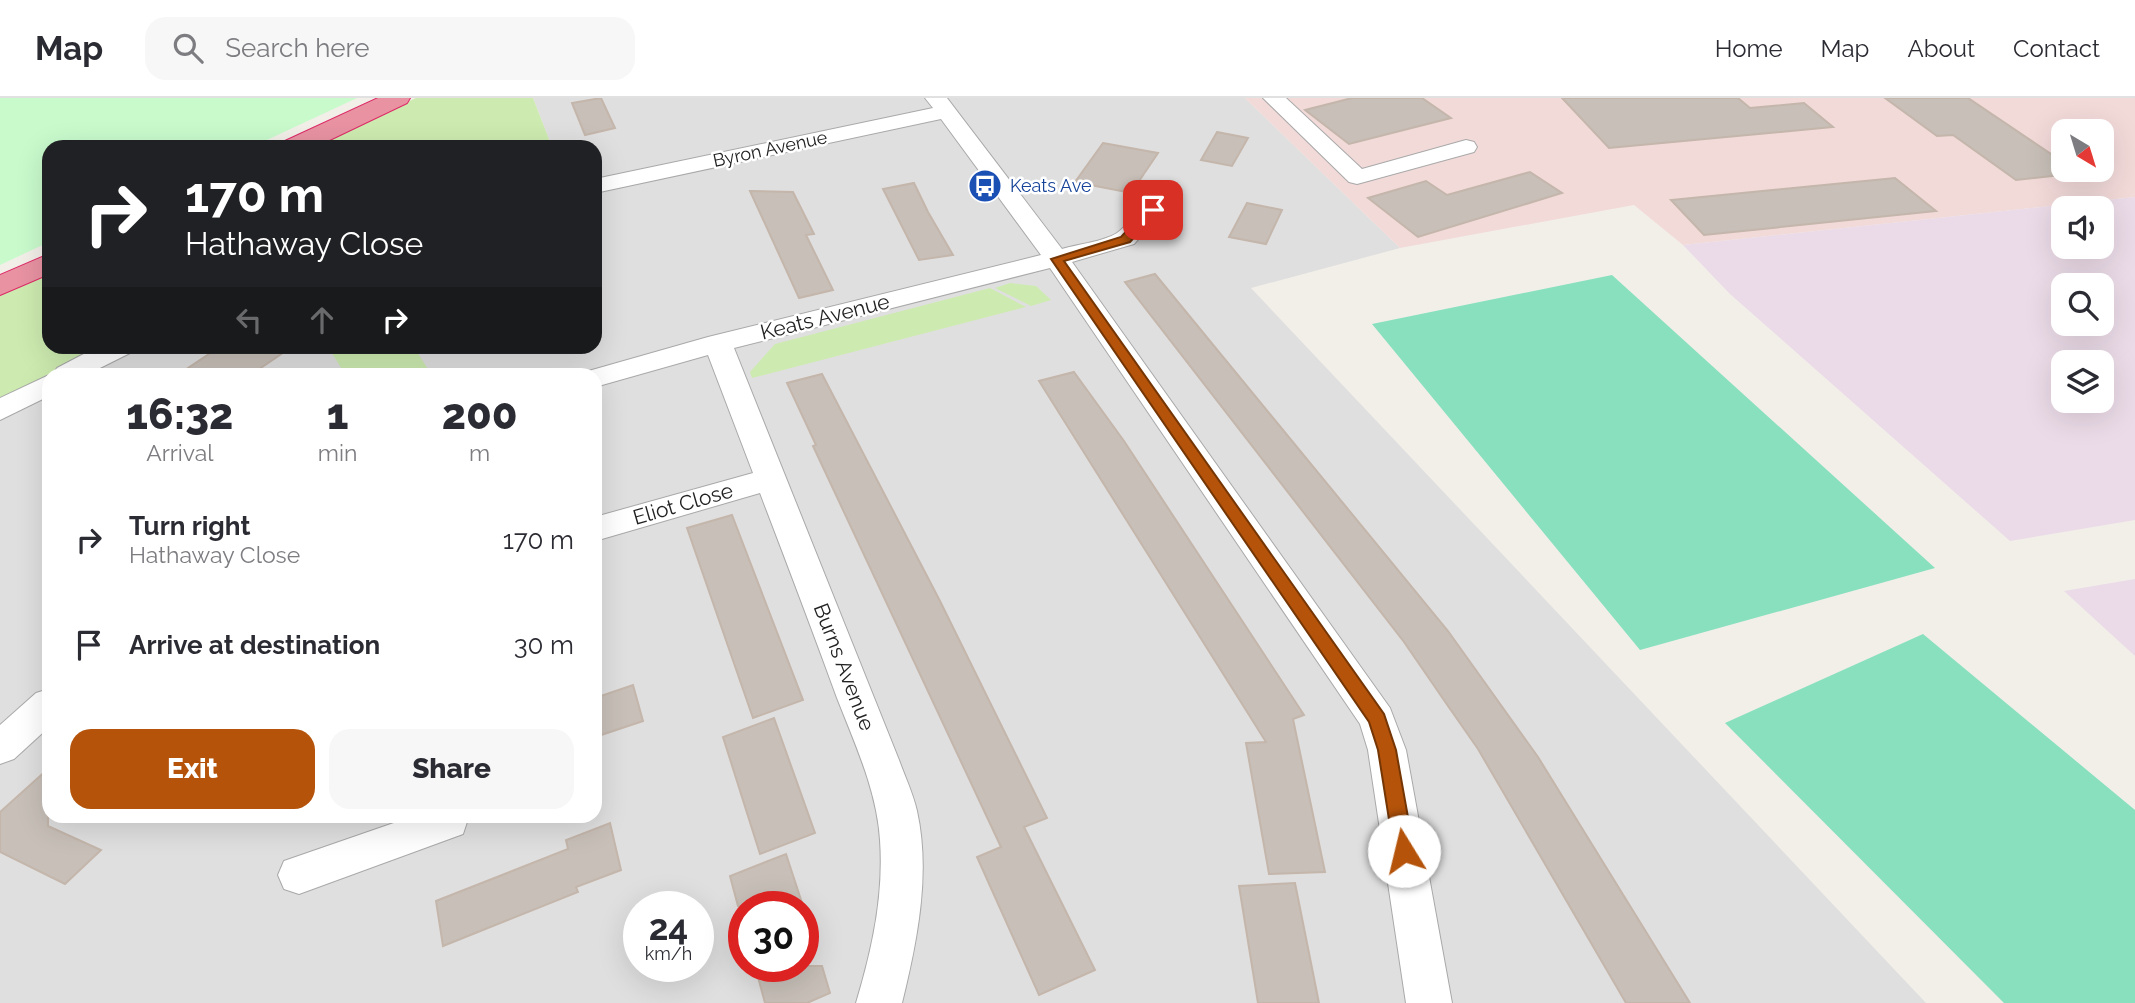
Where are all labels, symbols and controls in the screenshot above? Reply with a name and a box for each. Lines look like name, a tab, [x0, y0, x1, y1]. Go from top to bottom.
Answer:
search box	[145, 17, 635, 80]
text: Map	[35, 29, 103, 68]
icon: search	[169, 29, 207, 67]
text: Search here	[225, 33, 370, 63]
text: Home	[1715, 34, 1783, 63]
text: Map	[1821, 34, 1869, 63]
text: About	[1907, 34, 1975, 63]
text: Contact	[2013, 34, 2100, 63]
north arrow	[2051, 119, 2114, 182]
map controls	[2051, 119, 2114, 413]
street label: Byron Avenue	[711, 126, 829, 171]
text: 170 m	[185, 166, 324, 223]
bus stop icon: Keats Ave	[966, 167, 1004, 205]
icon: right	[70, 168, 161, 259]
place label: Keats Ave	[1010, 175, 1092, 196]
pin	[1123, 180, 1183, 240]
icon: arrive	[1134, 191, 1172, 229]
button: sound	[2051, 196, 2114, 259]
text: Hathaway Close	[185, 225, 423, 262]
button: search	[2051, 273, 2114, 336]
street label: Keats Avenue	[758, 288, 892, 345]
icon: left	[230, 301, 268, 339]
icon: ahead	[303, 301, 341, 339]
icon: right	[376, 301, 414, 339]
button: layers	[2051, 350, 2114, 413]
text: 16:32	[126, 390, 233, 439]
text: 1	[327, 390, 348, 439]
text: 200	[442, 390, 518, 439]
text: Arrival	[146, 439, 214, 466]
text: min	[318, 439, 357, 466]
text: m	[469, 439, 490, 466]
street label: Eliot Close	[630, 477, 736, 530]
text: Turn right	[129, 511, 250, 541]
icon: right	[70, 521, 108, 559]
text: 170 m	[503, 525, 574, 555]
text: Hathaway Close	[129, 541, 300, 568]
street label: Burns Avenue	[809, 599, 880, 734]
icon: arrive	[70, 626, 108, 664]
text: Arrive at destination	[129, 630, 380, 660]
text: 30 m	[514, 630, 574, 660]
button: Exit	[70, 729, 315, 809]
button: Share	[329, 729, 574, 809]
position arrow	[1367, 814, 1441, 888]
speed limit sign: 30	[728, 891, 819, 982]
text: 24	[649, 907, 688, 948]
text: km/h	[645, 943, 692, 964]

